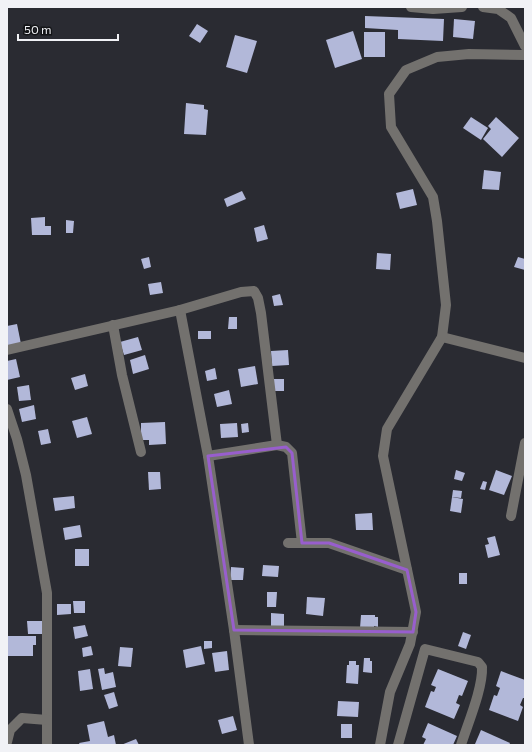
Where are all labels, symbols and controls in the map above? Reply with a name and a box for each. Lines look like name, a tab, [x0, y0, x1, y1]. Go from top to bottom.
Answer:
scale bar	[18, 16, 118, 42]
text: 50 m	[24, 22, 52, 36]

